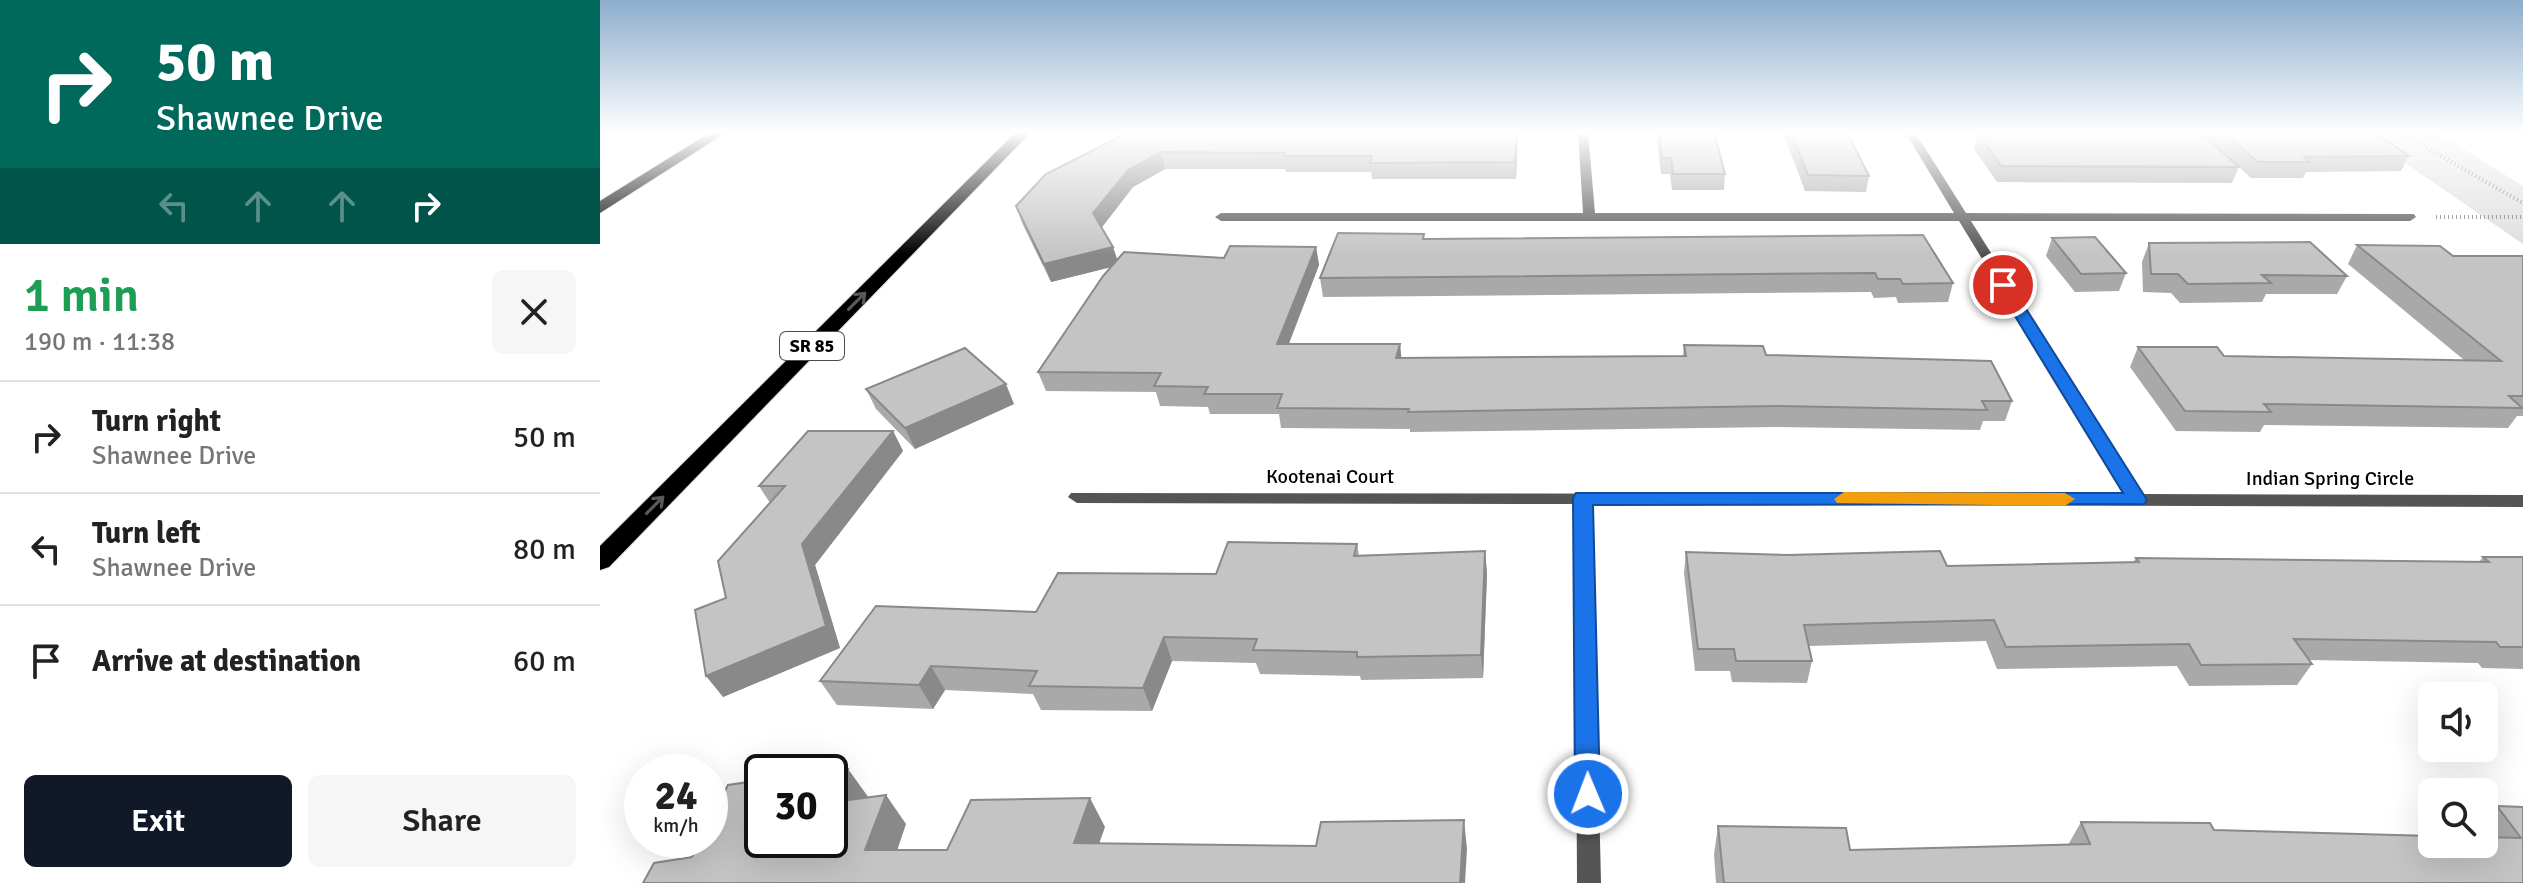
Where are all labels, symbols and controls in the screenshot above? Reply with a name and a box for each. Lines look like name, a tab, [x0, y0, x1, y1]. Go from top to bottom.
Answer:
text: 50 m	[156, 27, 274, 96]
icon: right	[24, 32, 128, 136]
text: Shawnee Drive	[156, 96, 384, 141]
icon: left	[152, 184, 196, 228]
icon: ahead	[236, 184, 280, 228]
icon: ahead	[320, 184, 364, 228]
icon: right	[404, 184, 448, 228]
pin	[1969, 251, 2037, 319]
icon: arrive	[1981, 263, 2025, 307]
text: 1 min	[24, 266, 139, 325]
button: close	[492, 270, 576, 354]
one-way arrow	[847, 292, 866, 311]
text: 190 m · 11:38	[24, 326, 175, 358]
road number: SR 85	[780, 332, 844, 360]
text: Turn right	[92, 403, 221, 440]
icon: right	[24, 415, 68, 459]
text: 50 m	[513, 419, 576, 456]
text: Shawnee Drive	[92, 440, 256, 472]
street label: Kootenai Court	[1266, 464, 1394, 489]
street label: Indian Spring Circle	[2246, 466, 2414, 491]
one-way arrow	[645, 496, 664, 515]
text: Turn left	[92, 515, 201, 552]
icon: left	[24, 527, 68, 571]
text: 80 m	[513, 531, 576, 568]
text: Shawnee Drive	[92, 552, 256, 584]
icon: arrive	[24, 639, 68, 683]
text: Arrive at destination	[92, 643, 361, 680]
text: 60 m	[513, 643, 576, 680]
map controls	[2418, 682, 2498, 858]
button: sound	[2418, 682, 2498, 762]
position arrow	[1546, 752, 1630, 836]
speed limit sign: 30	[744, 754, 848, 858]
text: 24	[654, 771, 698, 821]
button: Exit	[24, 775, 292, 867]
button: Share	[308, 775, 576, 867]
button: search	[2418, 778, 2498, 858]
text: km/h	[653, 813, 699, 838]

